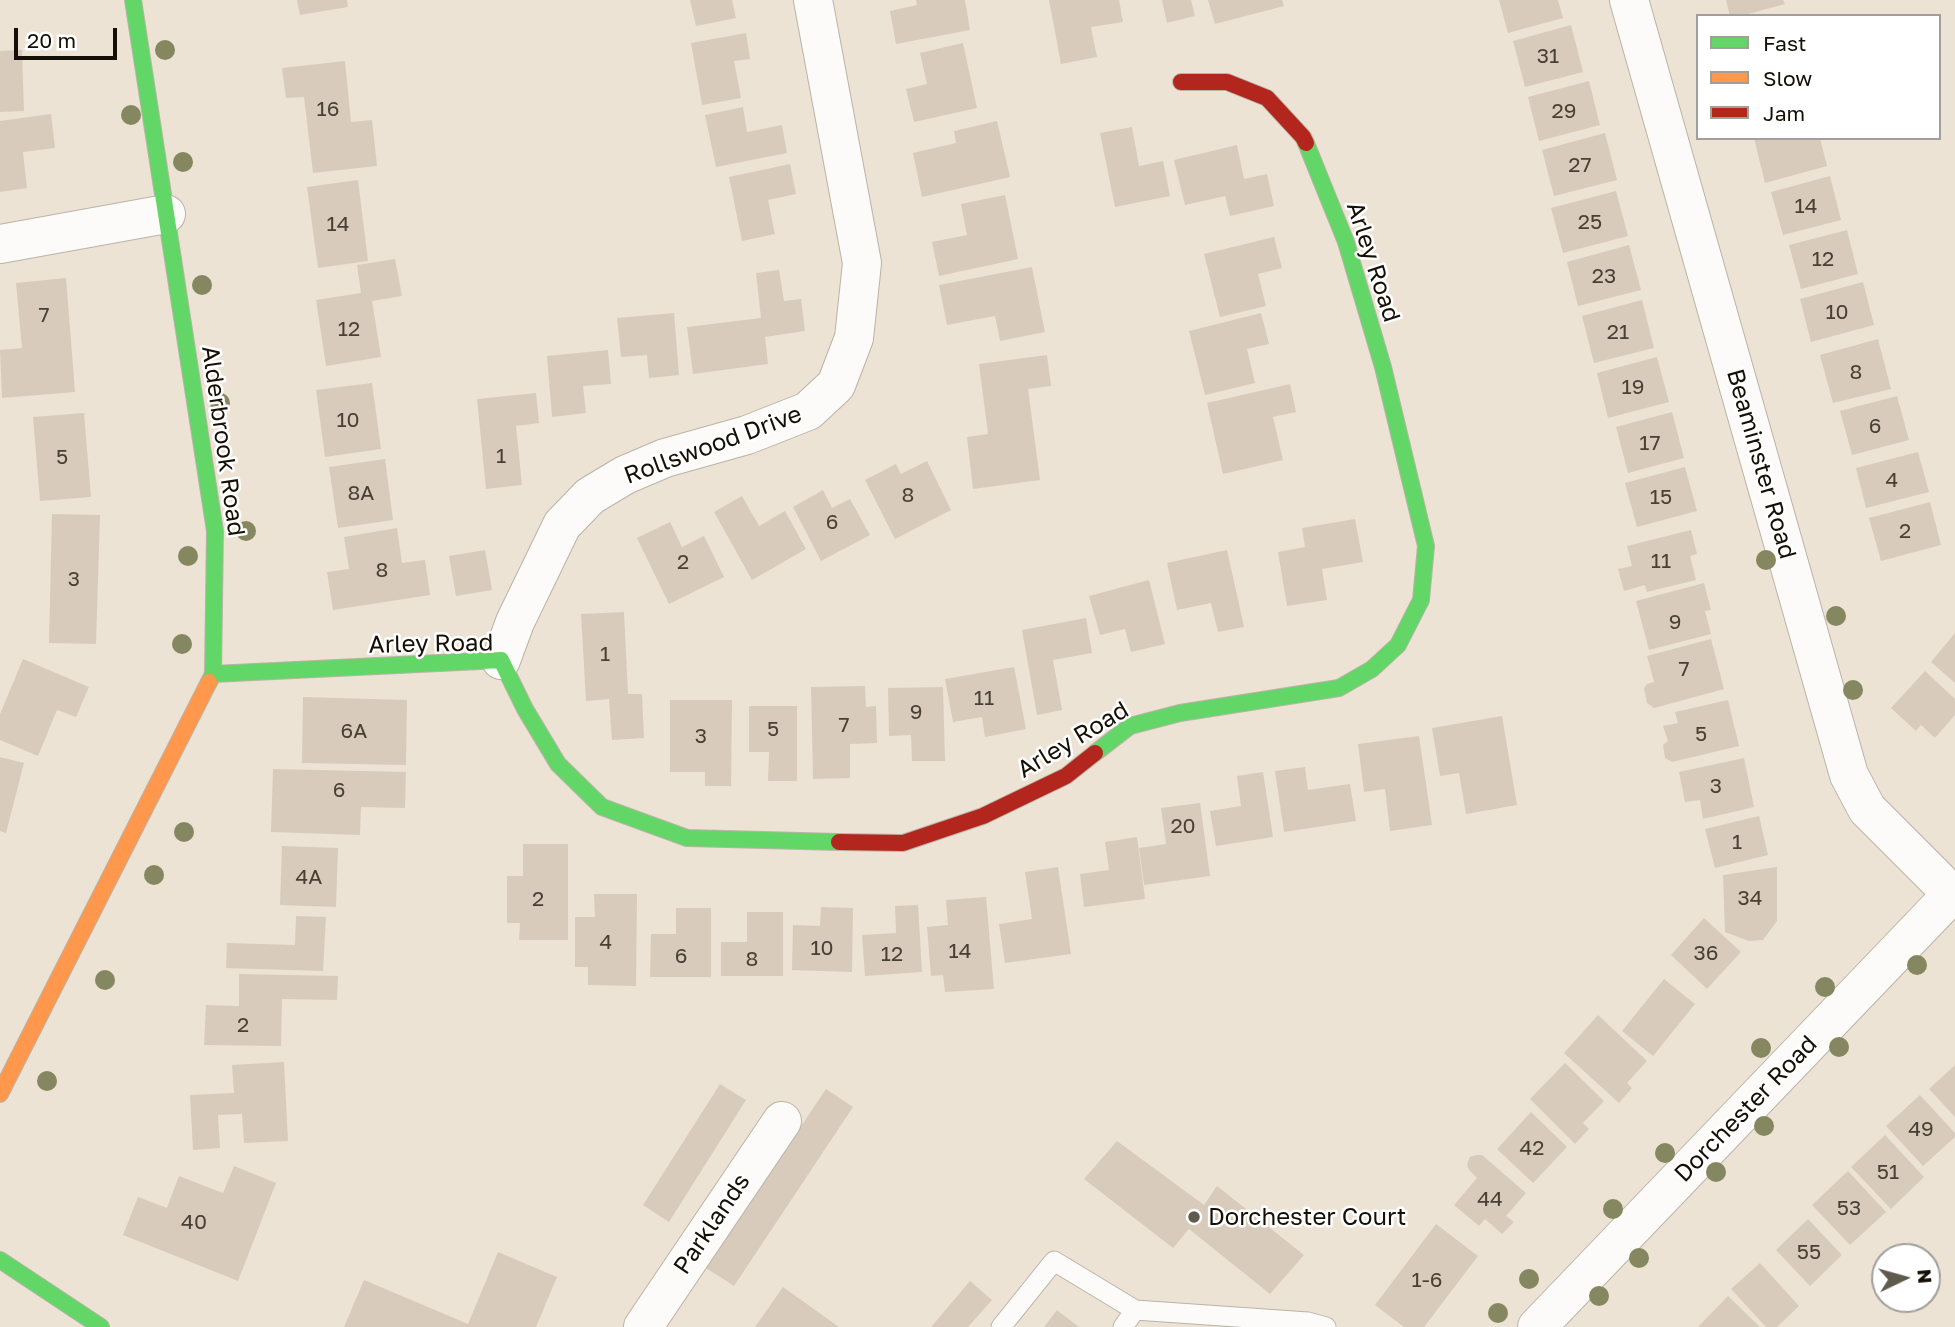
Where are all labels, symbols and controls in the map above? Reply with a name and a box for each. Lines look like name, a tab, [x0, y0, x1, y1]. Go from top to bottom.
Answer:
scale bar	[18, 14, 121, 58]
legend	[1696, 14, 1941, 140]
text: 20 m	[27, 27, 76, 53]
text: Fast	[1763, 30, 1806, 56]
house number: 31	[1537, 43, 1559, 69]
text: Slow	[1763, 65, 1812, 91]
house number: 16	[317, 96, 339, 122]
house number: 29	[1552, 98, 1576, 124]
text: Jam	[1763, 100, 1805, 126]
house number: 27	[1568, 152, 1592, 178]
house number: 14	[1795, 193, 1817, 219]
street label: Arley Road	[1340, 198, 1406, 326]
house number: 25	[1578, 209, 1602, 235]
house number: 14	[327, 211, 349, 237]
house number: 12	[1812, 246, 1834, 272]
house number: 23	[1592, 263, 1616, 289]
house number: 10	[1825, 299, 1849, 325]
house number: 7	[38, 302, 50, 328]
house number: 12	[338, 316, 360, 342]
house number: 21	[1607, 319, 1629, 345]
street label: Alderbrook Road	[195, 344, 251, 538]
house number: 8	[1850, 359, 1862, 385]
street label: Beaminster Road	[1720, 366, 1802, 562]
house number: 19	[1622, 374, 1644, 400]
street label: Rollswood Drive	[620, 400, 806, 490]
house number: 10	[336, 407, 360, 433]
house number: 6	[1869, 413, 1881, 439]
house number: 17	[1639, 430, 1661, 456]
house number: 1	[496, 443, 506, 469]
house number: 5	[56, 444, 68, 470]
house number: 4	[1886, 467, 1898, 493]
house number: 8A	[348, 480, 374, 506]
house number: 8	[902, 482, 914, 508]
house number: 15	[1650, 484, 1672, 510]
house number: 6	[826, 509, 838, 535]
house number: 2	[1899, 518, 1911, 544]
house number: 11	[1651, 548, 1671, 574]
house number: 2	[677, 549, 689, 575]
house number: 8	[376, 557, 388, 583]
house number: 3	[68, 566, 80, 592]
house number: 9	[1669, 609, 1681, 635]
street label: Arley Road	[368, 629, 494, 659]
house number: 1	[600, 641, 610, 667]
house number: 7	[1678, 656, 1690, 682]
house number: 11	[974, 685, 994, 711]
street label: Arley Road	[1012, 696, 1134, 784]
house number: 9	[910, 699, 922, 725]
house number: 7	[838, 712, 850, 738]
house number: 5	[767, 716, 779, 742]
house number: 6A	[341, 718, 367, 744]
house number: 5	[1695, 721, 1707, 747]
house number: 3	[695, 723, 707, 749]
house number: 3	[1710, 773, 1722, 799]
house number: 6	[333, 777, 345, 803]
house number: 20	[1170, 813, 1196, 839]
house number: 1	[1732, 829, 1742, 855]
house number: 4A	[296, 864, 322, 890]
house number: 34	[1737, 885, 1763, 911]
house number: 2	[532, 886, 544, 912]
house number: 4	[600, 929, 612, 955]
house number: 10	[810, 935, 834, 961]
house number: 14	[949, 938, 971, 964]
house number: 36	[1694, 940, 1718, 966]
house number: 12	[881, 941, 903, 967]
house number: 6	[675, 943, 687, 969]
house number: 8	[746, 946, 758, 972]
house number: 2	[237, 1012, 249, 1038]
street label: Dorchester Road	[1669, 1030, 1823, 1188]
house number: 49	[1908, 1116, 1934, 1142]
house number: 42	[1520, 1135, 1544, 1161]
house number: 51	[1877, 1159, 1899, 1185]
street label: Parklands	[668, 1168, 756, 1280]
house number: 44	[1477, 1186, 1503, 1212]
house number: 53	[1837, 1195, 1861, 1221]
place label: Dorchester Court	[1208, 1203, 1406, 1231]
house number: 40	[181, 1209, 207, 1235]
marker: Dorchester Court	[1186, 1209, 1202, 1225]
house number: 55	[1797, 1239, 1821, 1265]
north arrow	[1871, 1243, 1941, 1313]
house number: 1-6	[1412, 1267, 1442, 1293]
text: N	[1913, 1268, 1938, 1284]

